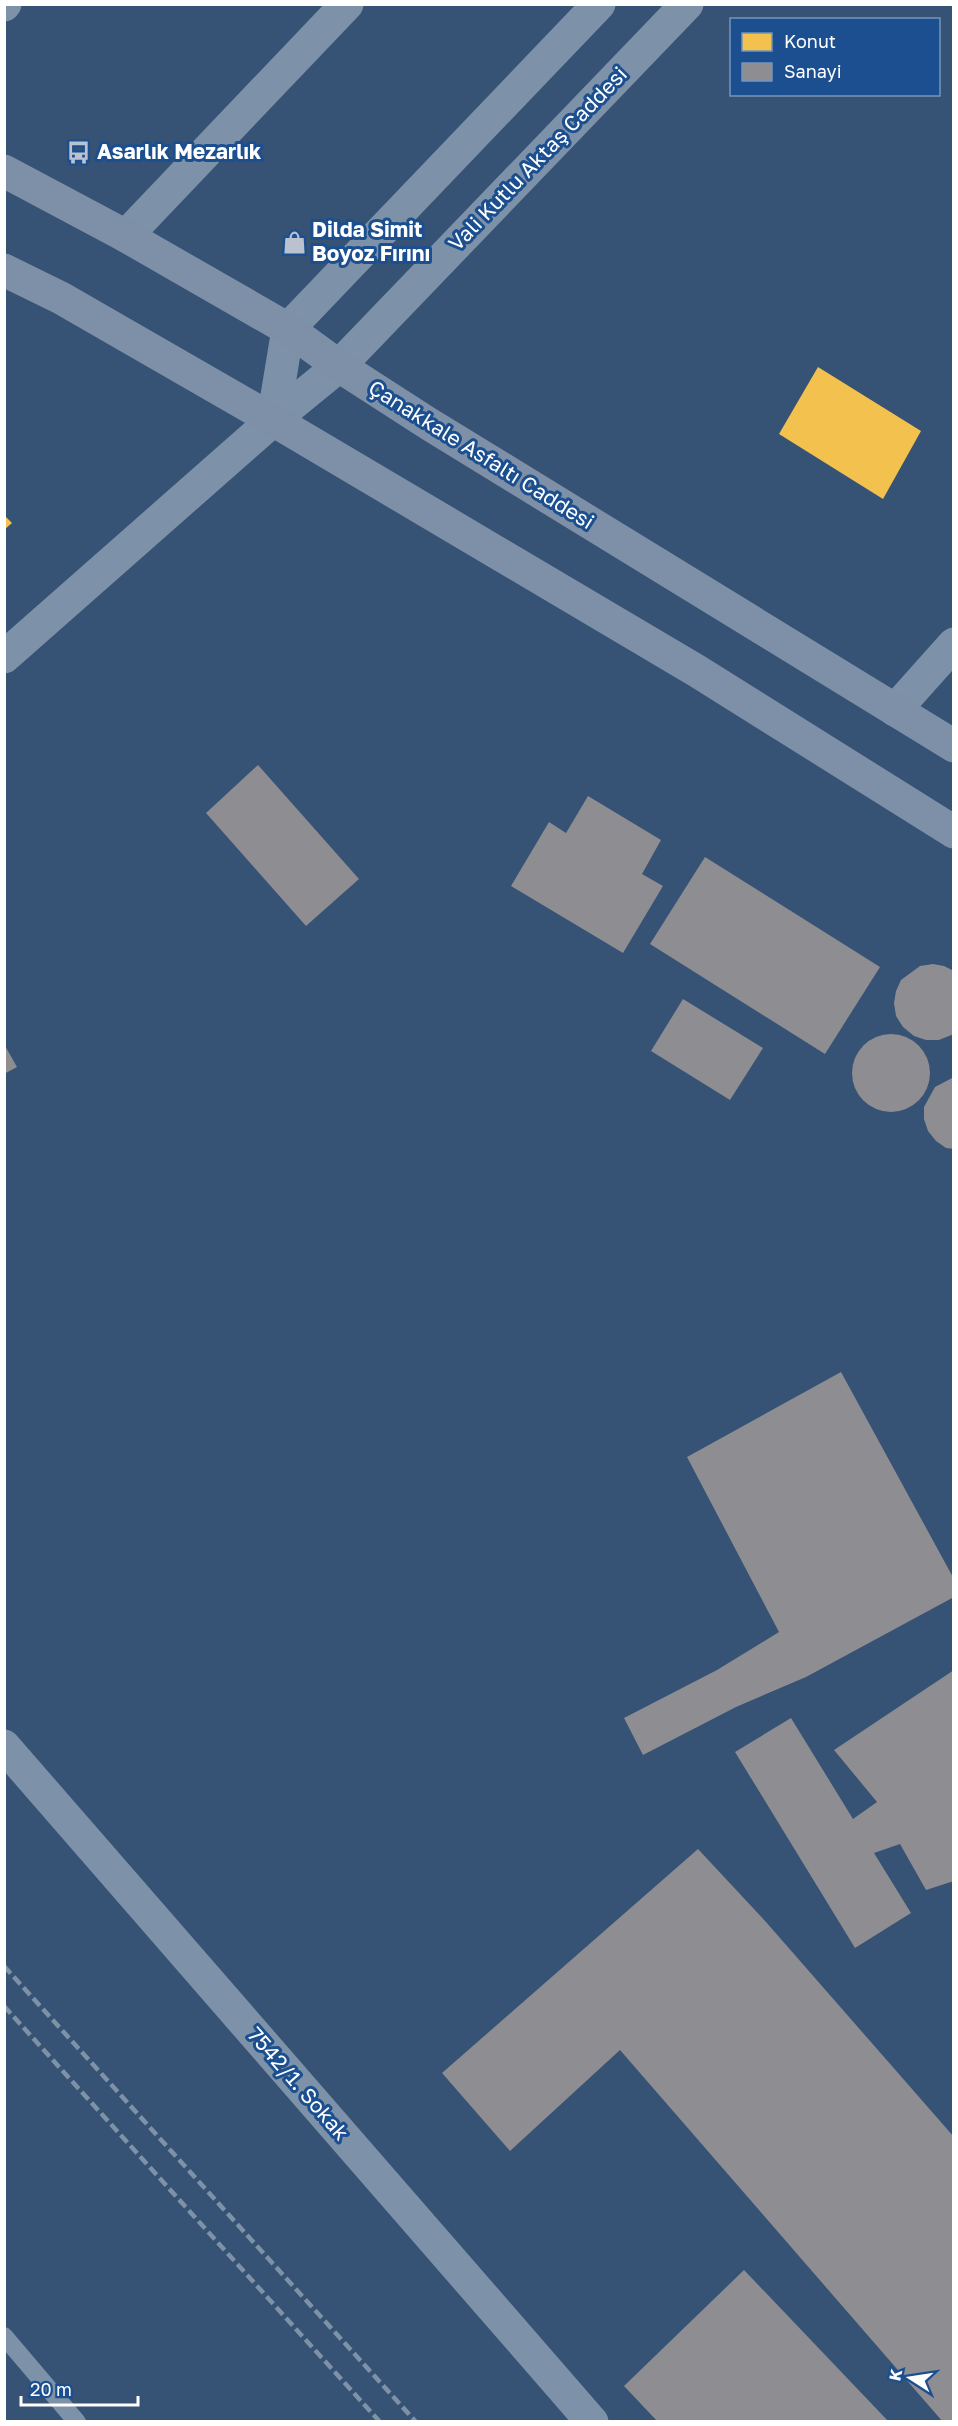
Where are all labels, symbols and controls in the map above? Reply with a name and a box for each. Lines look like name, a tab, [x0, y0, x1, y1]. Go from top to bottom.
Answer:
legend	[730, 18, 940, 96]
text: Konut	[784, 30, 836, 52]
text: Sanayi	[784, 60, 841, 82]
street label: Vali Kutlu Aktaş Caddesi	[442, 61, 632, 256]
place label: Asarlık Mezarlık	[97, 138, 261, 164]
bus stop icon: Asarlık Mezarlık	[66, 139, 92, 165]
place label: Dilda Simit Boyoz Fırını	[312, 216, 430, 266]
shop icon: Dilda Simit Boyoz Fırını	[281, 229, 307, 255]
street label: Çanakkale Asfaltı Caddesi	[364, 374, 599, 534]
street label: 7542/1. Sokak	[243, 2021, 355, 2145]
north arrow	[880, 2348, 940, 2408]
text: K	[884, 2367, 906, 2383]
scale bar	[21, 2369, 138, 2407]
text: 20 m	[30, 2378, 72, 2400]

